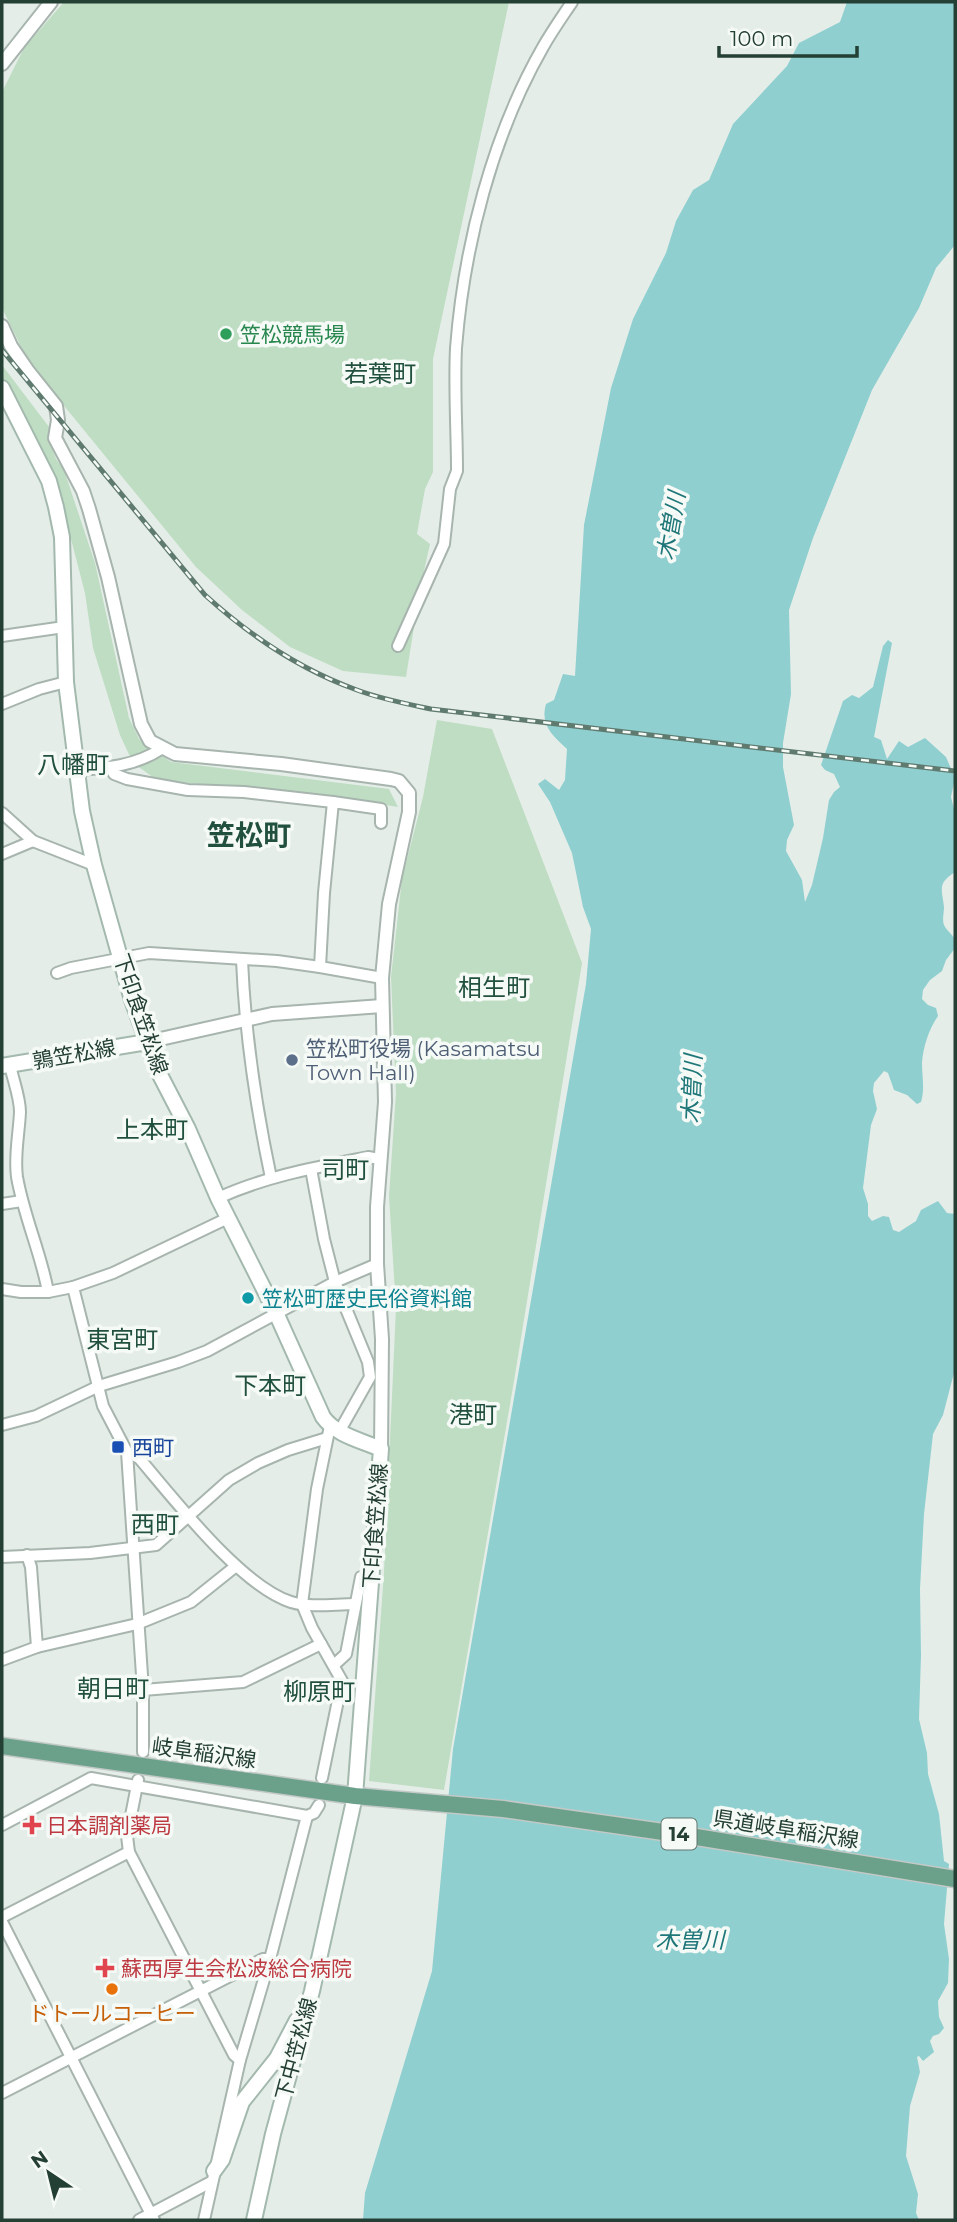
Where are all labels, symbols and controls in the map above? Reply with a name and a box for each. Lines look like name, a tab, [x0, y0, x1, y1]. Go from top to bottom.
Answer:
scale bar	[719, 14, 857, 58]
text: 100 m	[730, 26, 793, 51]
place label: 笠松競馬場	[240, 322, 345, 347]
marker: 笠松競馬場	[218, 326, 234, 342]
district label: 若葉町	[344, 359, 416, 388]
water label: 木曽川	[651, 487, 691, 562]
district label: 八幡町	[37, 750, 109, 779]
district label: 笠松町	[207, 818, 291, 852]
street label: 下印食笠松線	[109, 950, 173, 1078]
district label: 相生町	[458, 973, 530, 1002]
street label: 鶉笠松線	[30, 1034, 118, 1074]
place label: 笠松町役場 (Kasamatsu Town Hall)	[306, 1036, 541, 1085]
water label: 木曽川	[677, 1051, 707, 1124]
marker: 笠松町役場 (Kasamatsu Town Hall)	[284, 1052, 300, 1068]
district label: 上本町	[116, 1115, 188, 1144]
district label: 司町	[321, 1155, 369, 1184]
place label: 笠松町歴史民俗資料館	[262, 1286, 472, 1311]
marker: 笠松町歴史民俗資料館	[240, 1290, 256, 1306]
district label: 東宮町	[86, 1325, 158, 1354]
district label: 下本町	[234, 1371, 306, 1400]
district label: 港町	[449, 1400, 497, 1429]
place label: 西町	[132, 1435, 174, 1460]
marker: 西町	[110, 1439, 126, 1455]
street label: 下印食笠松線	[358, 1462, 392, 1590]
district label: 西町	[131, 1510, 179, 1539]
district label: 朝日町	[77, 1674, 149, 1703]
district label: 柳原町	[283, 1677, 355, 1706]
street label: 岐阜稲沢線	[150, 1733, 258, 1773]
street label: 県道岐阜稲沢線	[711, 1805, 861, 1853]
place label: 日本調剤薬局	[46, 1813, 172, 1838]
marker: 日本調剤薬局	[24, 1817, 40, 1833]
road number: 14	[662, 1818, 696, 1850]
water label: 木曽川	[656, 1926, 728, 1954]
place label: 蘇西厚生会松波総合病院	[121, 1956, 352, 1981]
marker: 蘇西厚生会松波総合病院	[95, 1958, 115, 1978]
marker: ドトールコーヒー	[104, 1981, 120, 1997]
street label: 下中笠松線	[270, 1995, 322, 2103]
place label: ドトールコーヒー	[28, 2001, 196, 2026]
north arrow	[14, 2138, 84, 2208]
text: N	[27, 2146, 52, 2173]

